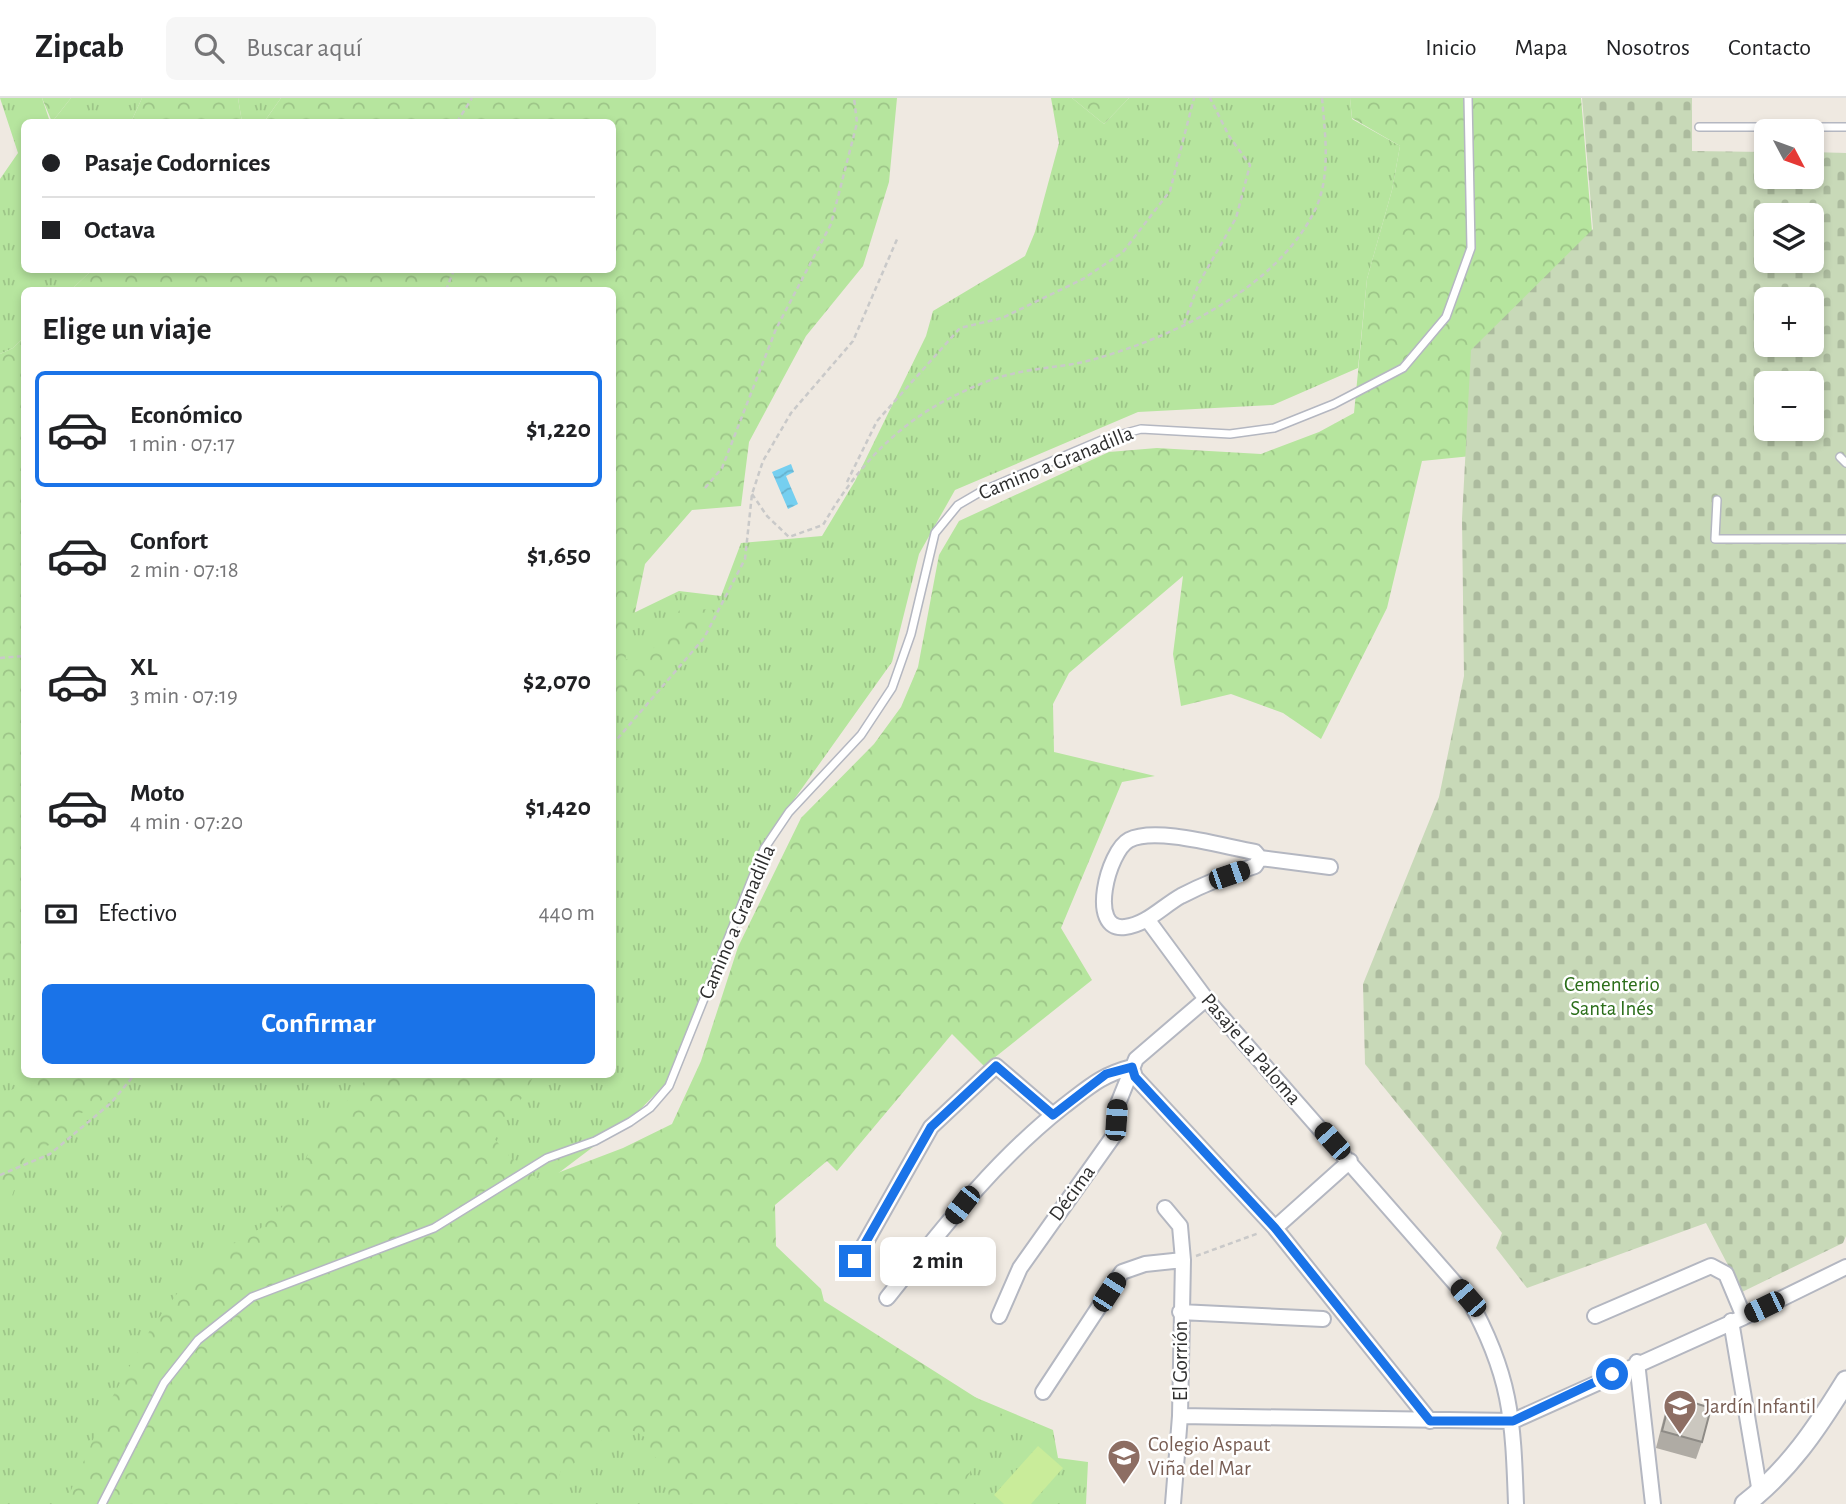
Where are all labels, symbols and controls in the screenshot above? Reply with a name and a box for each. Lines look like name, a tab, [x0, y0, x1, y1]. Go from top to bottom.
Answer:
search box	[166, 17, 656, 80]
icon: search	[190, 29, 228, 67]
text: Zipcab	[35, 31, 124, 64]
text: Buscar aquí	[246, 35, 362, 61]
text: Inicio	[1425, 36, 1476, 60]
text: Mapa	[1514, 36, 1568, 60]
text: Nosotros	[1606, 36, 1690, 60]
text: Contacto	[1728, 36, 1811, 60]
north arrow	[1754, 119, 1824, 189]
map controls	[1754, 119, 1824, 441]
text: Pasaje Codornices	[84, 150, 270, 176]
button: layers	[1754, 203, 1824, 273]
text: Octava	[84, 217, 155, 243]
button: +	[1754, 287, 1824, 357]
text: Elige un viaje	[42, 313, 212, 345]
button: −	[1754, 371, 1824, 441]
icon: car	[46, 398, 109, 461]
text: Económico	[130, 402, 243, 428]
text: $1,220	[526, 416, 591, 442]
street label: Camino a Granadilla	[976, 422, 1137, 504]
text: 1 min · 07:17	[130, 433, 235, 456]
icon: car	[46, 524, 109, 587]
text: Confort	[130, 528, 208, 554]
text: $1,650	[527, 542, 591, 568]
text: 2 min · 07:18	[130, 559, 239, 582]
icon: car	[46, 650, 109, 713]
text: XL	[130, 654, 157, 680]
text: $2,070	[523, 668, 591, 694]
text: 3 min · 07:19	[130, 685, 238, 708]
icon: car	[46, 776, 109, 839]
text: Moto	[130, 780, 185, 806]
text: $1,420	[525, 794, 591, 820]
text: 4 min · 07:20	[130, 811, 243, 834]
street label: Camino a Granadilla	[695, 842, 779, 1002]
car	[1206, 858, 1253, 892]
icon: cash	[42, 895, 80, 933]
text: Efectivo	[98, 900, 177, 926]
text: 440 m	[539, 902, 595, 925]
park label: Cementerio Santa Inés	[1564, 974, 1660, 1019]
button: Confirmar	[42, 984, 595, 1064]
street label: Pasaje La Paloma	[1197, 989, 1305, 1109]
car	[1105, 1098, 1128, 1142]
car	[1311, 1118, 1354, 1164]
street label: Décima	[1045, 1161, 1099, 1225]
car	[941, 1182, 984, 1228]
callout: 2 min	[880, 1236, 995, 1286]
route end	[839, 1245, 871, 1277]
text: 2 min	[912, 1250, 964, 1273]
car	[1089, 1269, 1130, 1315]
car	[1447, 1275, 1490, 1321]
car	[1741, 1288, 1788, 1326]
street label: El Gorrión	[1170, 1321, 1191, 1401]
route start	[1596, 1358, 1628, 1390]
school or university icon: Jardín Infantil	[1661, 1387, 1699, 1436]
place label: Jardín Infantil	[1704, 1396, 1816, 1417]
place label: Colegio Aspaut Viña del Mar	[1148, 1434, 1271, 1479]
school or university icon: Colegio Aspaut Viña del Mar	[1105, 1437, 1143, 1486]

